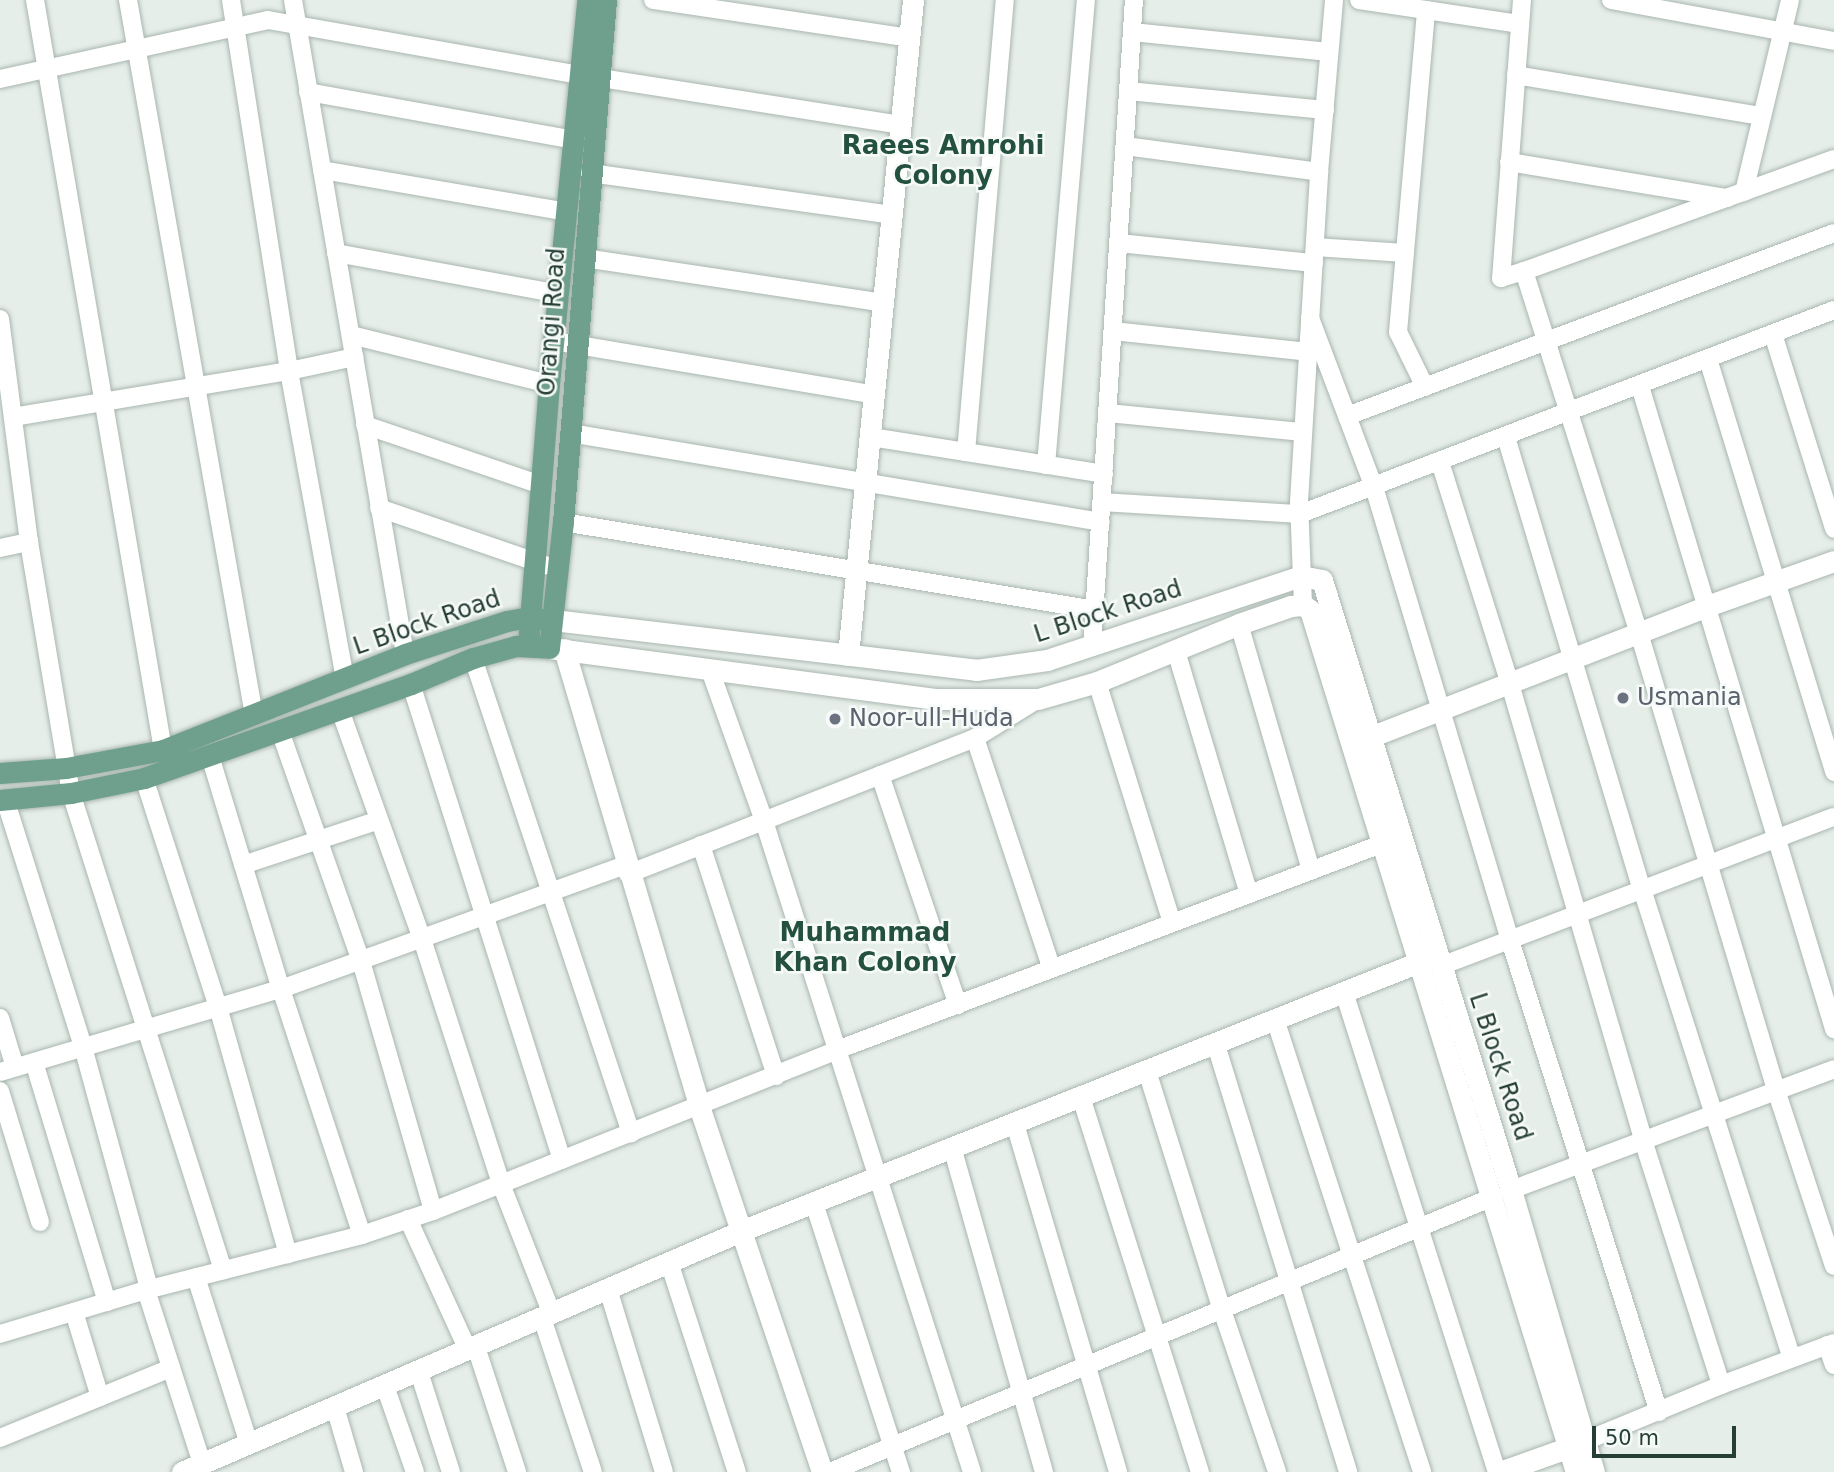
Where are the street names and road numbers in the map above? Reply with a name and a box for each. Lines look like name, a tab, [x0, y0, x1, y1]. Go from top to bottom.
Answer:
street label: Orangi Road	[532, 247, 572, 397]
street label: L Block Road	[1030, 575, 1186, 649]
street label: L Block Road	[350, 584, 504, 662]
street label: L Block Road	[1463, 989, 1537, 1145]

